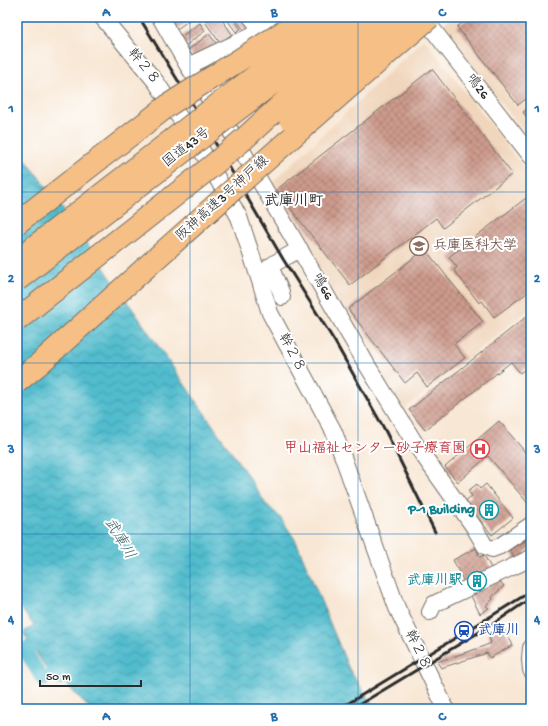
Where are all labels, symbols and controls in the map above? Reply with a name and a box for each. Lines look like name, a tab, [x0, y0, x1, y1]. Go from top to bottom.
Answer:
text: A	[101, 6, 111, 21]
text: B	[270, 6, 279, 21]
text: C	[437, 6, 447, 21]
street label: 幹２８	[123, 45, 163, 89]
street label: 鳴26	[462, 71, 493, 104]
text: 1	[7, 102, 14, 117]
text: 1	[533, 102, 540, 117]
street label: 国道43号	[160, 124, 214, 172]
street label: 阪神高速3号神戸線	[173, 153, 273, 245]
district label: 武庫川町	[264, 192, 324, 211]
school or university icon: 兵庫医科大学	[408, 235, 430, 257]
place label: 兵庫医科大学	[433, 237, 517, 255]
street label: 鳴66	[308, 271, 337, 304]
text: 2	[8, 272, 15, 287]
text: 2	[534, 272, 541, 287]
street label: 幹２８	[274, 330, 308, 376]
hospital icon: 甲山福祉センター砂子療育園	[469, 438, 491, 460]
place label: 甲山福祉センター砂子療育園	[284, 440, 466, 458]
text: 3	[7, 443, 15, 458]
text: 3	[533, 443, 541, 458]
building icon: P-1 Building	[478, 499, 500, 521]
place label: P-1 Building	[407, 502, 475, 519]
water label: 武庫川	[100, 515, 139, 563]
building icon: 武庫川駅	[466, 570, 488, 592]
place label: 武庫川駅	[407, 572, 463, 590]
text: 4	[7, 613, 15, 628]
text: 4	[533, 613, 541, 628]
station icon: 武庫川	[453, 620, 475, 642]
place label: 武庫川	[478, 623, 520, 640]
street label: 幹２８	[400, 627, 434, 673]
scale bar	[40, 662, 141, 688]
text: 50 m	[46, 671, 71, 685]
text: A	[101, 710, 111, 725]
text: B	[270, 710, 279, 725]
text: C	[437, 710, 447, 725]

